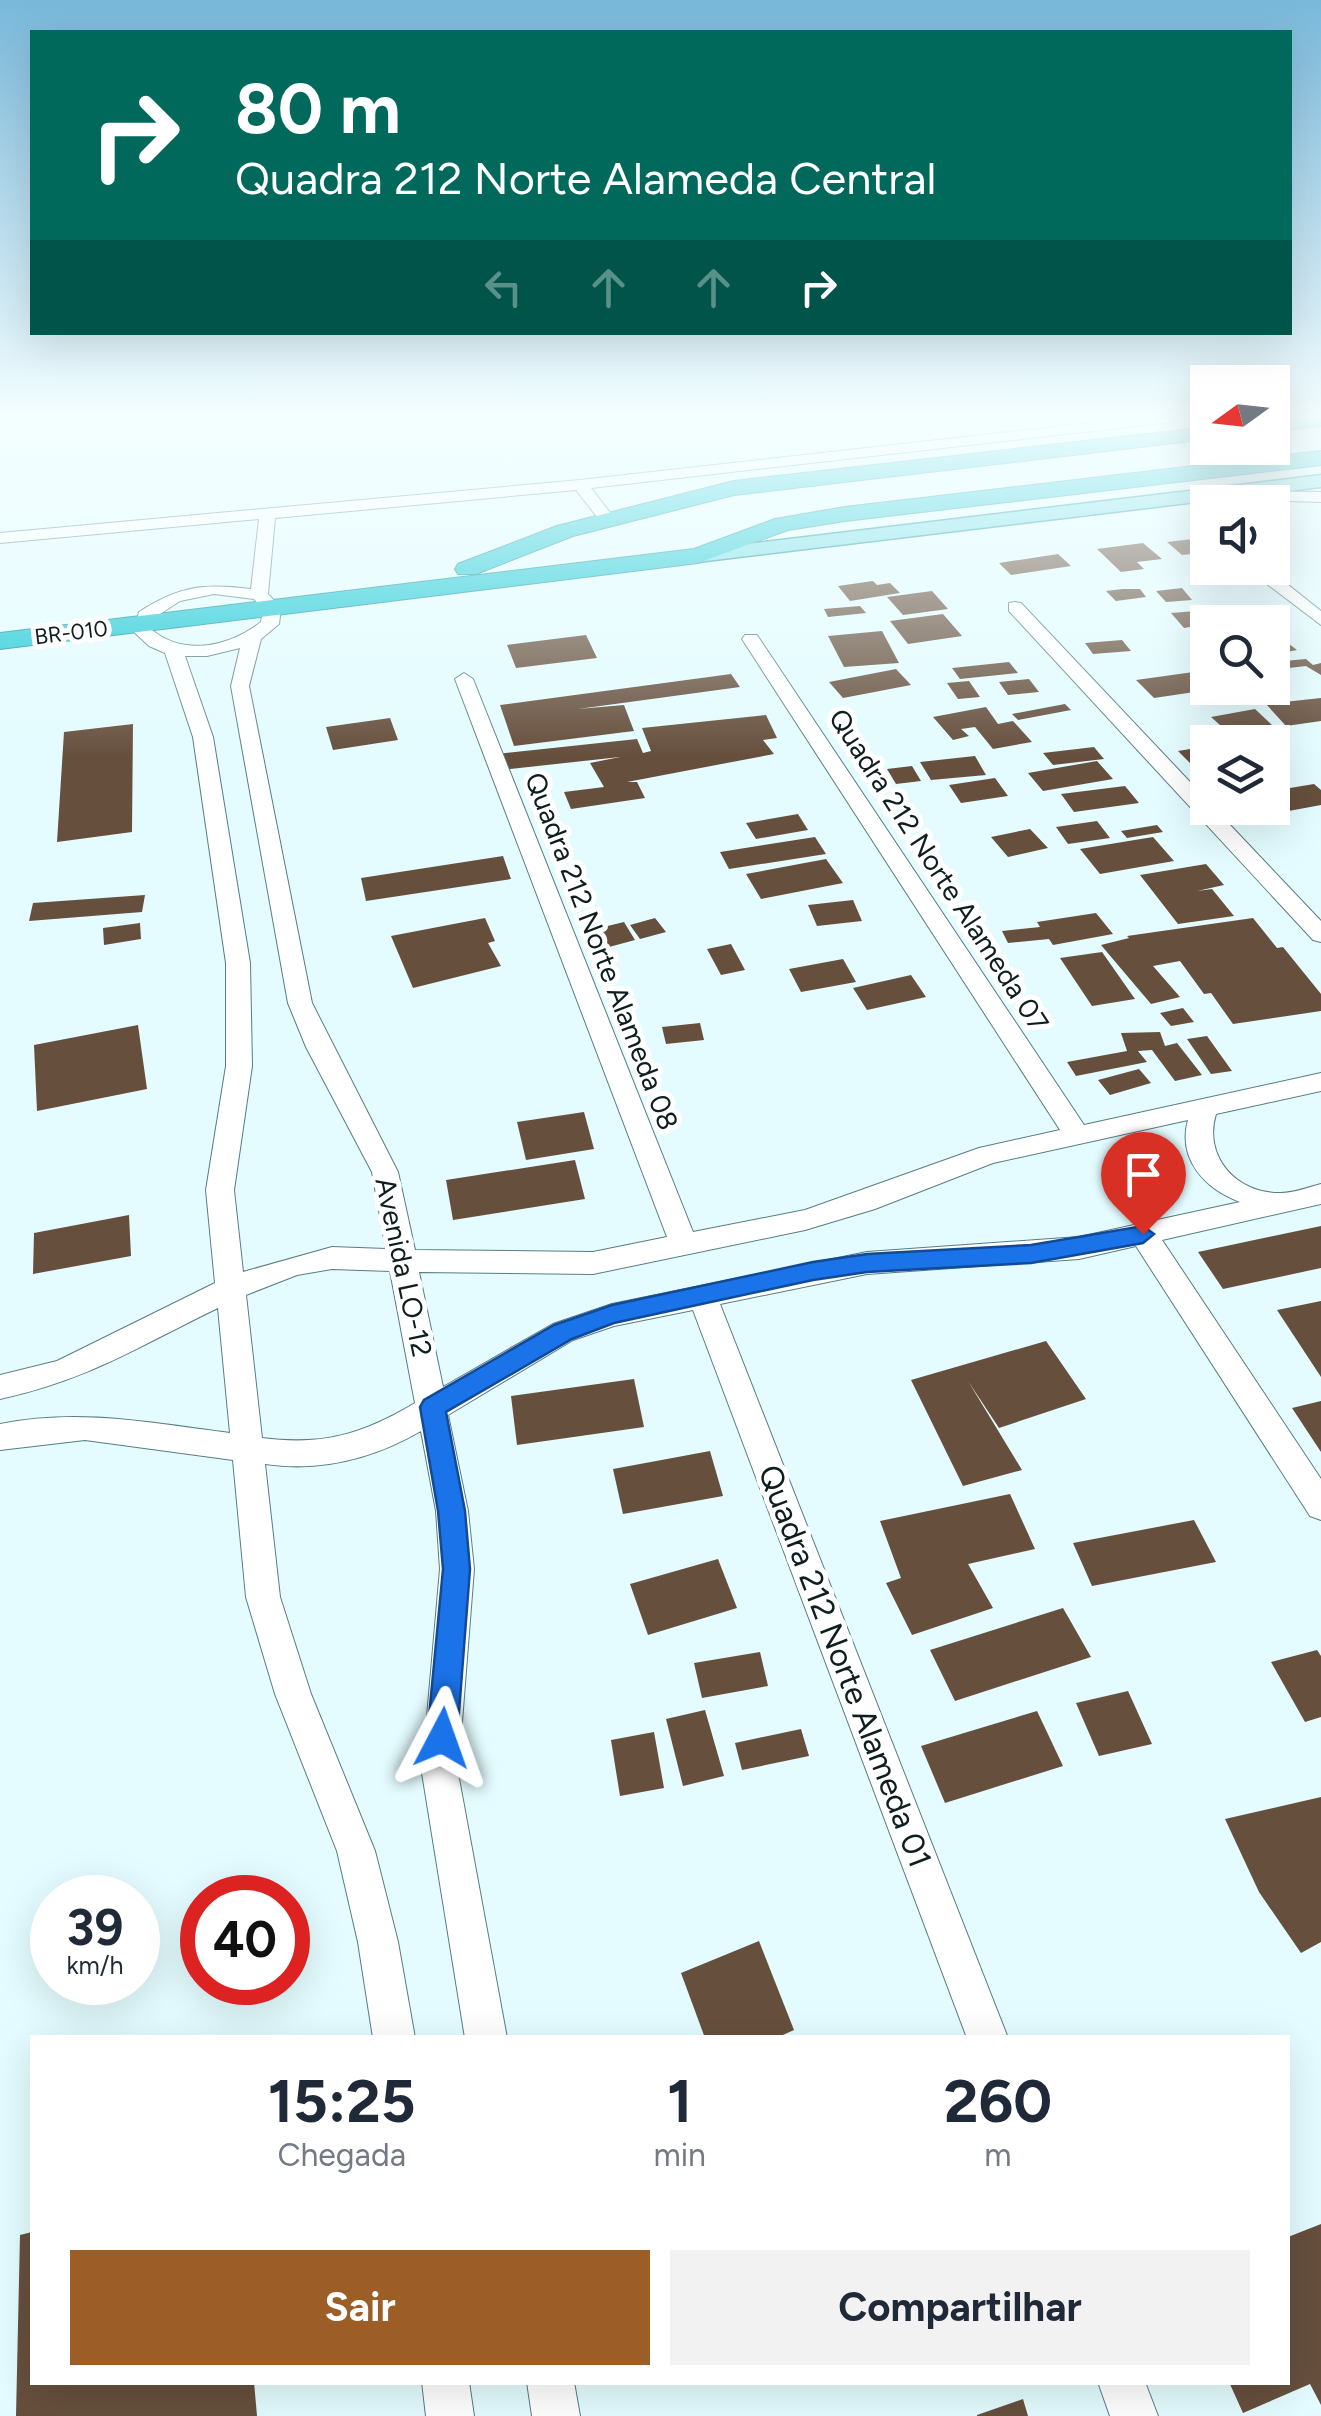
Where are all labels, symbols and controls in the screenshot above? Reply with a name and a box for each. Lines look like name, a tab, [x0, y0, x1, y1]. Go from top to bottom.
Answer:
text: 80 m	[235, 66, 401, 151]
icon: right	[70, 70, 200, 200]
text: Quadra 212 Norte Alameda Central	[235, 151, 936, 205]
icon: left	[476, 260, 531, 315]
icon: ahead	[581, 260, 636, 315]
icon: ahead	[686, 260, 741, 315]
icon: right	[791, 260, 846, 315]
north arrow	[1190, 365, 1290, 465]
map controls	[1190, 365, 1290, 825]
button: sound	[1190, 485, 1290, 585]
button: search	[1190, 605, 1290, 705]
street label: BR-010	[33, 615, 109, 650]
street label: Quadra 212 Norte Alameda 07	[822, 702, 1056, 1038]
button: layers	[1190, 725, 1290, 825]
street label: Quadra 212 Norte Alameda 08	[518, 768, 686, 1134]
pin	[1101, 1132, 1186, 1235]
icon: arrive	[1116, 1147, 1171, 1202]
street label: Avenida LO-12	[368, 1174, 440, 1360]
street label: Quadra 212 Norte Alameda 01	[751, 1459, 939, 1873]
position arrow	[390, 1686, 494, 1790]
speed limit sign: 40	[180, 1875, 310, 2005]
text: 39	[67, 1897, 123, 1958]
text: km/h	[66, 1950, 124, 1980]
text: 15:25	[268, 2065, 416, 2137]
text: 1	[667, 2065, 692, 2137]
text: 260	[944, 2065, 1052, 2137]
text: Chegada	[277, 2136, 406, 2174]
text: min	[653, 2136, 706, 2174]
text: m	[984, 2136, 1012, 2174]
button: Sair	[70, 2250, 650, 2365]
button: Compartilhar	[670, 2250, 1250, 2365]

